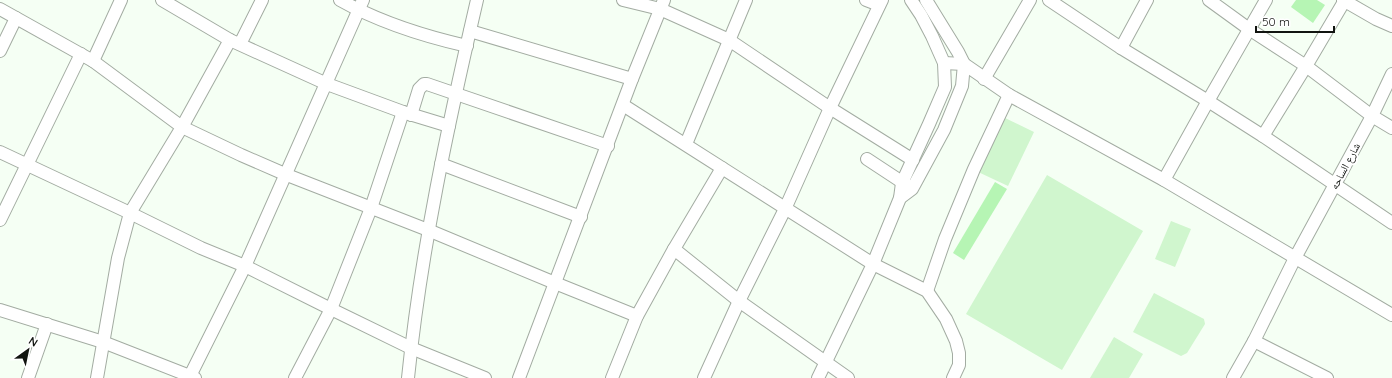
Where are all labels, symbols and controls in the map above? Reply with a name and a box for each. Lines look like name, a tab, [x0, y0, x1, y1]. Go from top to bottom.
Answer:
scale bar	[1256, 8, 1334, 34]
text: 50 m	[1262, 14, 1290, 29]
street label: شارع الساحه	[1327, 140, 1363, 192]
north arrow	[8, 330, 48, 370]
text: N	[26, 334, 41, 350]

